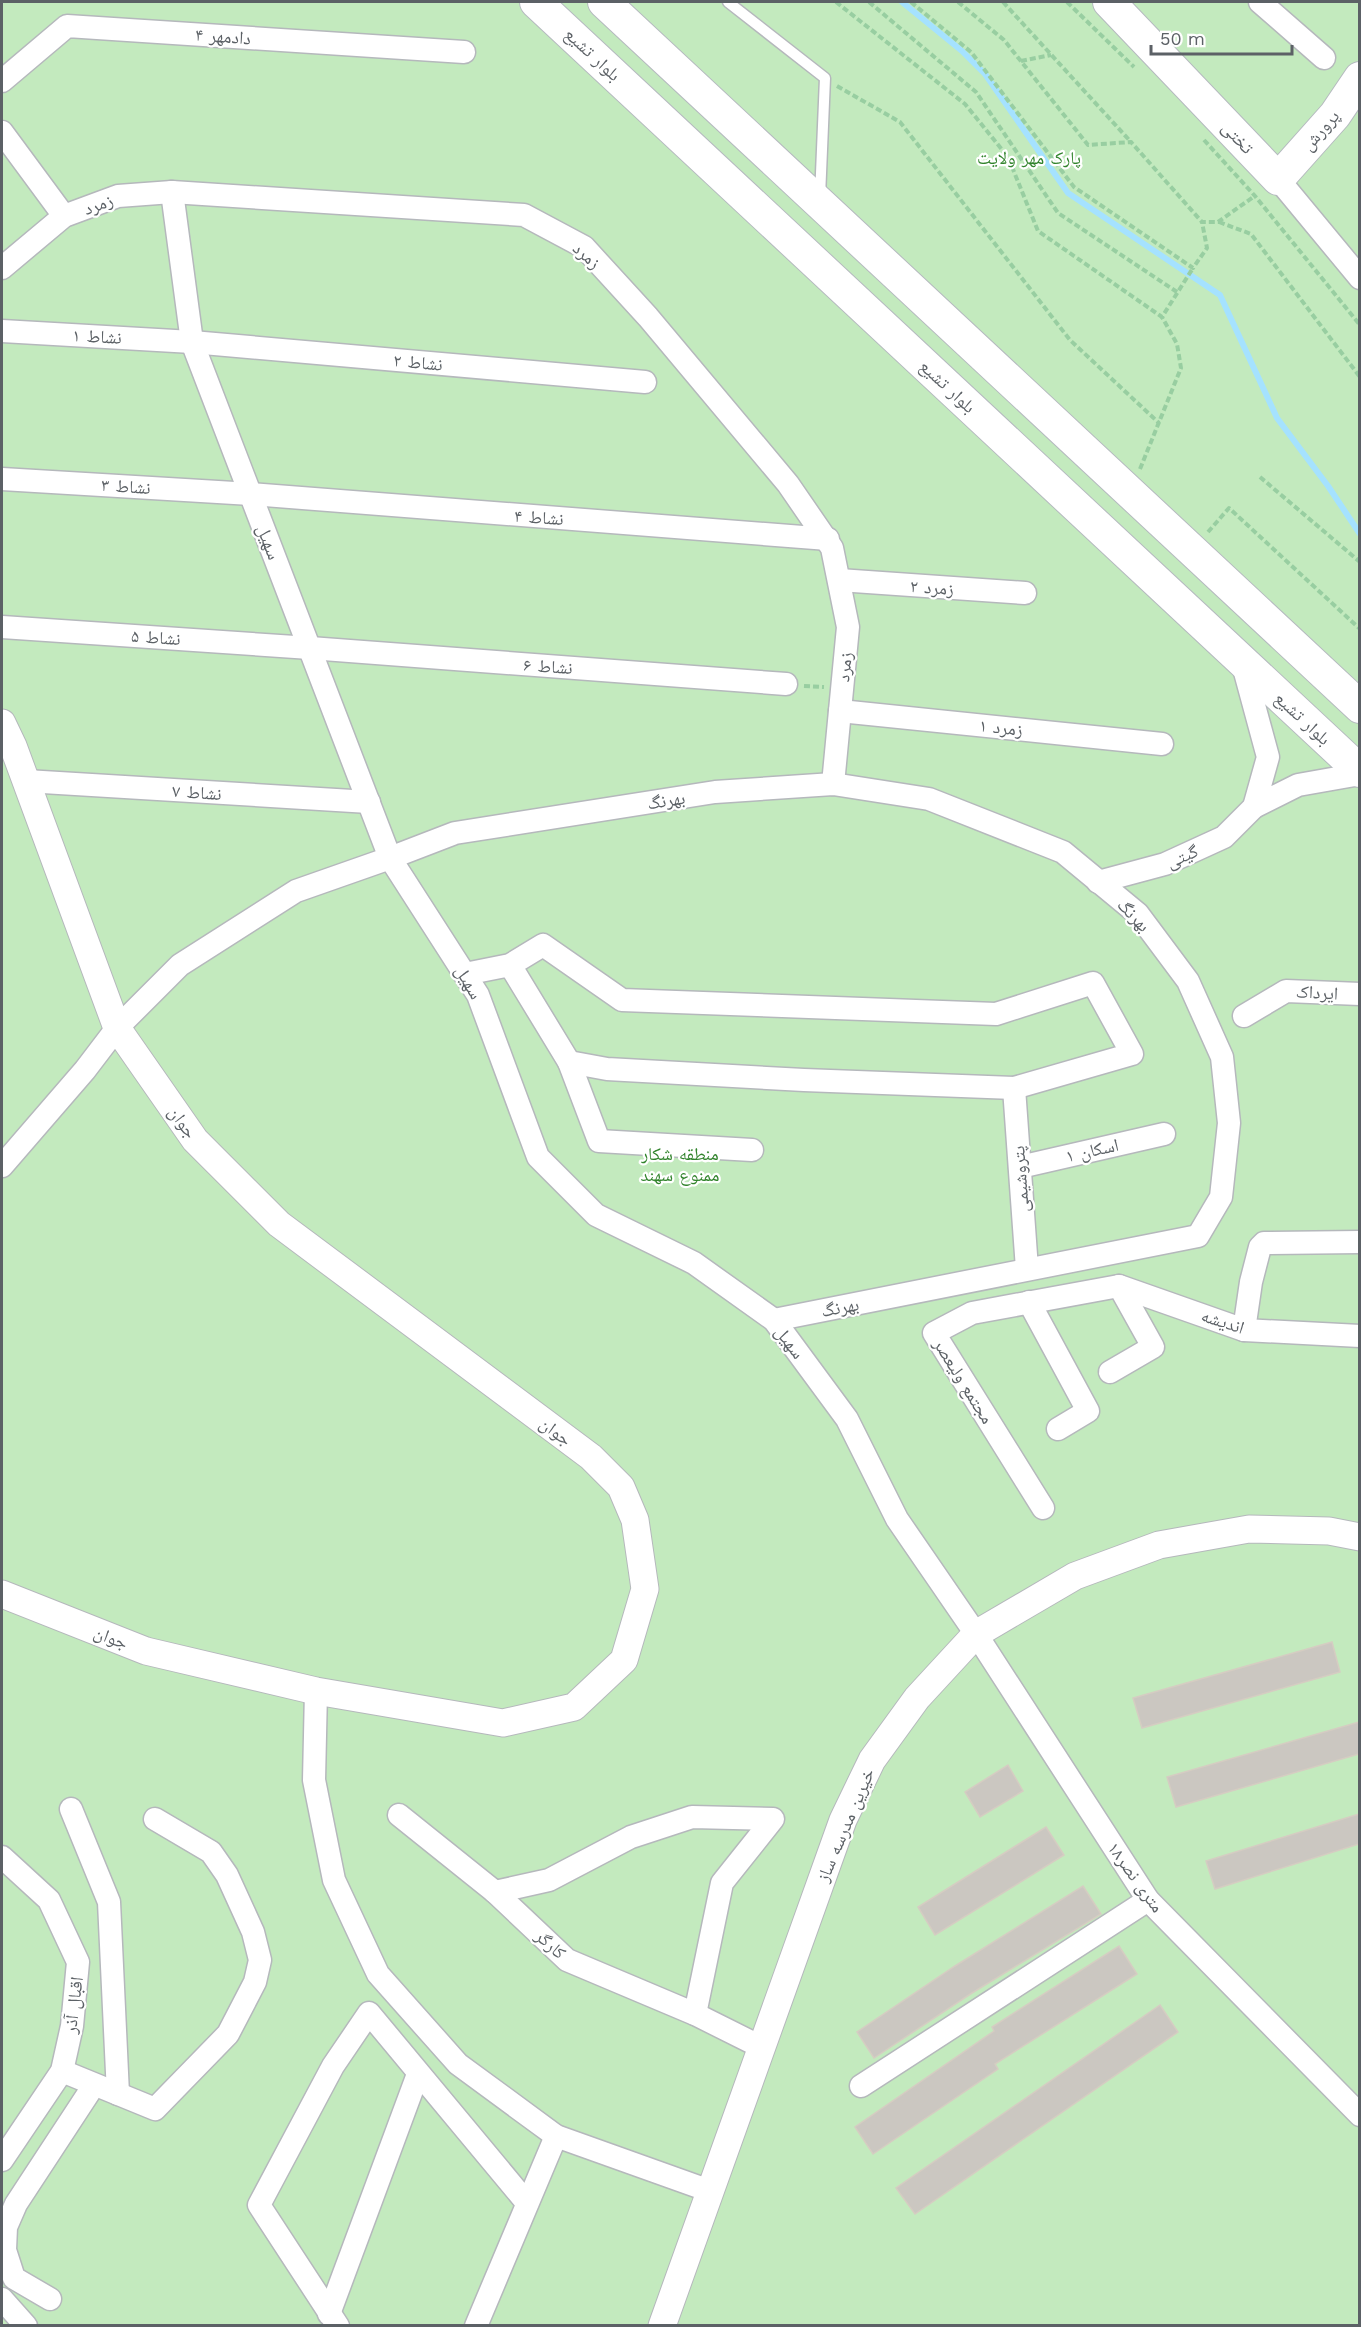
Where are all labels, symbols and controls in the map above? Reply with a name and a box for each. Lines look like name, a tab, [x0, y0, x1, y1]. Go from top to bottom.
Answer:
scale bar	[1151, 18, 1292, 56]
street label: بلوار تشیع	[559, 23, 625, 86]
street label: دادمهر ۴	[194, 24, 252, 48]
text: 50 m	[1160, 28, 1205, 49]
street label: پرورش	[1297, 105, 1344, 155]
street label: تختی	[1217, 116, 1258, 158]
park label: پارک مهر ولایت	[977, 147, 1081, 169]
street label: زمرد	[80, 189, 116, 219]
street label: زمرد	[569, 237, 605, 273]
street label: نشاط ۱	[72, 324, 122, 348]
street label: نشاط ۲	[392, 349, 444, 375]
street label: بلوار تشیع	[914, 355, 980, 418]
street label: نشاط ۳	[101, 474, 151, 498]
street label: نشاط ۴	[514, 505, 564, 529]
street label: سهیل	[252, 522, 285, 563]
street label: زمرد ۲	[909, 575, 955, 599]
street label: نشاط ۵	[131, 625, 181, 649]
street label: زمرد	[832, 651, 856, 683]
street label: نشاط ۶	[523, 654, 573, 678]
street label: بلوار تشیع	[1269, 687, 1335, 750]
street label: زمرد ۱	[978, 714, 1024, 740]
street label: نشاط ۷	[172, 780, 222, 804]
street label: بهرنگ	[646, 787, 687, 814]
street label: گیتی	[1163, 840, 1202, 873]
street label: بهرنگ	[1113, 894, 1155, 936]
street label: سهیل	[450, 961, 487, 1003]
street label: ایرداک	[1295, 980, 1339, 1004]
street label: جوان	[163, 1102, 202, 1143]
street label: اسکان ۱	[1063, 1134, 1121, 1167]
park label: منطقه شکار ممنوع سهند	[640, 1143, 719, 1186]
street label: پتروشیمی	[1007, 1145, 1034, 1213]
street label: بهرنگ	[819, 1293, 861, 1321]
street label: اندیشه	[1199, 1304, 1247, 1338]
street label: سهیل	[770, 1321, 809, 1363]
street label: مجتمع ولیعصر	[927, 1334, 998, 1428]
street label: جوان	[535, 1412, 576, 1451]
street label: جوان	[91, 1621, 131, 1654]
street label: خیرین مدرسه ساز	[811, 1765, 879, 1886]
street label: ۱۸متری نصر	[1103, 1838, 1168, 1917]
street label: کارگر	[531, 1924, 571, 1963]
street label: اقبال آذر	[59, 1975, 88, 2036]

